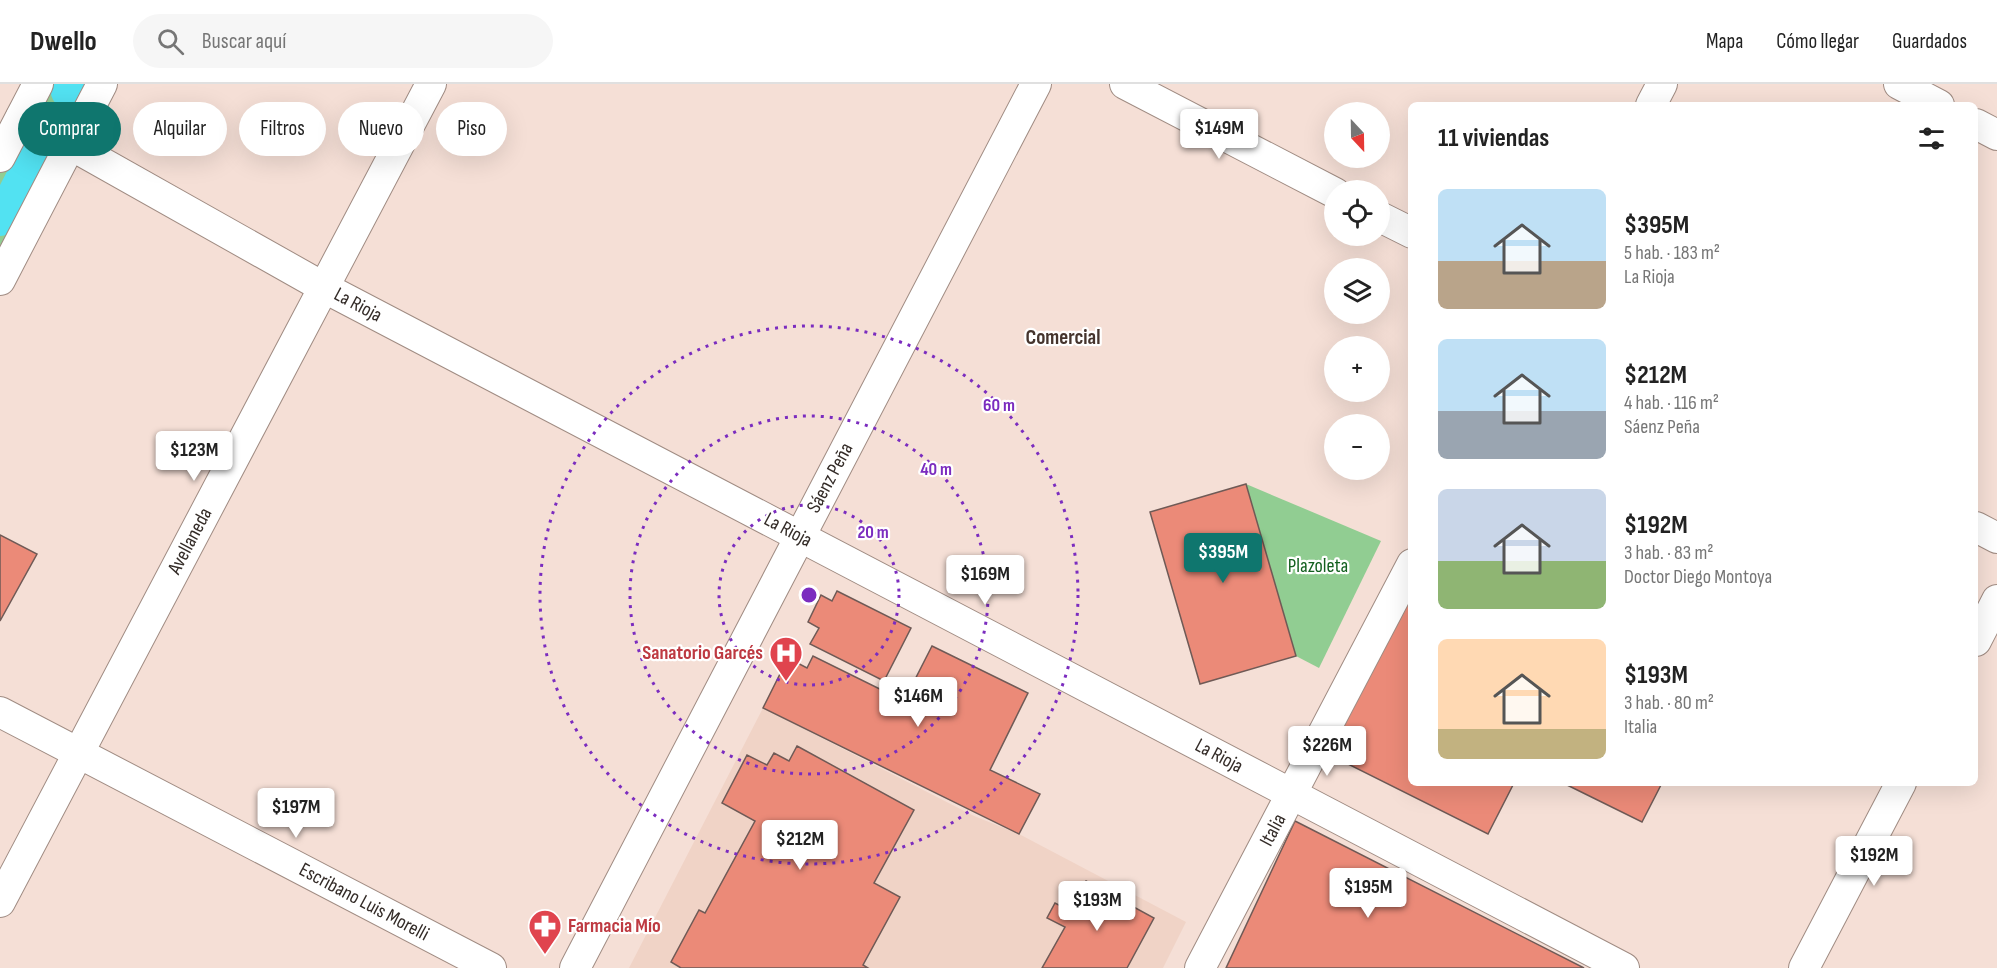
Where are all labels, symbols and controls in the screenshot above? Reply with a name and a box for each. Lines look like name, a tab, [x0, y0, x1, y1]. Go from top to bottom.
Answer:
search box	[133, 14, 553, 68]
text: Dwello	[30, 25, 97, 58]
icon: search	[154, 25, 187, 58]
text: Buscar aquí	[202, 28, 286, 55]
text: Mapa	[1706, 29, 1743, 54]
text: Cómo llegar	[1776, 29, 1859, 54]
text: Guardados	[1892, 29, 1967, 54]
chip: Comprar	[18, 102, 121, 156]
chip: Alquilar	[133, 102, 227, 156]
chip: Filtros	[239, 102, 326, 156]
chip: Nuevo	[338, 102, 424, 156]
chip: Piso	[436, 102, 507, 156]
north arrow	[1324, 102, 1390, 168]
map controls	[1324, 102, 1390, 480]
pin: $149M	[1177, 109, 1261, 160]
text: $149M	[1194, 116, 1244, 140]
icon: filters	[1915, 122, 1948, 155]
text: 11 viviendas	[1438, 123, 1549, 154]
button: locate	[1324, 180, 1390, 246]
text: $395M	[1624, 210, 1689, 241]
icon: home	[1486, 213, 1558, 285]
text: 5 hab. · 183 m²	[1624, 241, 1720, 265]
button: layers	[1324, 258, 1390, 324]
text: La Rioja	[1624, 265, 1675, 289]
street label: La Rioja	[330, 282, 386, 328]
district label: Comercial	[1026, 325, 1100, 350]
button: +	[1324, 336, 1390, 402]
text: $212M	[1624, 360, 1687, 391]
icon: home	[1486, 363, 1558, 435]
text: 4 hab. · 116 m²	[1624, 391, 1719, 415]
text: 60 m	[983, 395, 1015, 416]
button: −	[1324, 414, 1390, 480]
text: Sáenz Peña	[1624, 415, 1700, 439]
pin: $123M	[152, 431, 236, 482]
text: $123M	[170, 438, 218, 462]
street label: Sáenz Peña	[802, 439, 858, 517]
text: 40 m	[920, 459, 952, 480]
street label: Avellaneda	[162, 504, 217, 579]
street label: La Rioja	[760, 507, 816, 553]
text: $192M	[1624, 510, 1688, 541]
icon: home	[1486, 513, 1558, 585]
text: 20 m	[857, 522, 889, 543]
pin: $395M	[1181, 533, 1265, 584]
text: $395M	[1198, 540, 1248, 564]
text: 3 hab. · 83 m²	[1624, 541, 1713, 565]
park label: Plazoleta	[1288, 554, 1348, 578]
pin: $169M	[943, 555, 1027, 606]
text: $169M	[960, 562, 1010, 586]
text: Doctor Diego Montoya	[1624, 565, 1772, 589]
centre of rings	[799, 585, 819, 605]
hospital icon: Sanatorio Garcés	[768, 635, 804, 682]
place label: Sanatorio Garcés	[642, 641, 763, 665]
text: $193M	[1624, 660, 1688, 691]
icon: home	[1486, 663, 1558, 735]
pin: $146M	[876, 677, 960, 728]
text: $146M	[893, 684, 943, 708]
text: 3 hab. · 80 m²	[1624, 691, 1714, 715]
text: Italia	[1624, 715, 1657, 739]
pin: $226M	[1285, 726, 1369, 777]
street label: La Rioja	[1191, 733, 1247, 779]
text: $226M	[1302, 733, 1352, 757]
pin: $197M	[254, 788, 338, 839]
text: $197M	[272, 795, 320, 819]
street label: Italia	[1255, 810, 1291, 850]
pin: $212M	[758, 820, 842, 871]
text: $212M	[776, 827, 824, 851]
pin: $192M	[1832, 836, 1916, 887]
text: $192M	[1850, 843, 1898, 867]
street label: Escribano Luis Morelli	[295, 858, 433, 946]
pin: $195M	[1326, 868, 1410, 919]
text: $195M	[1344, 875, 1392, 899]
pin: $193M	[1055, 881, 1139, 932]
text: $193M	[1072, 888, 1122, 912]
pharmacy icon: Farmacia Mío	[527, 908, 563, 955]
place label: Farmacia Mío	[568, 914, 661, 938]

